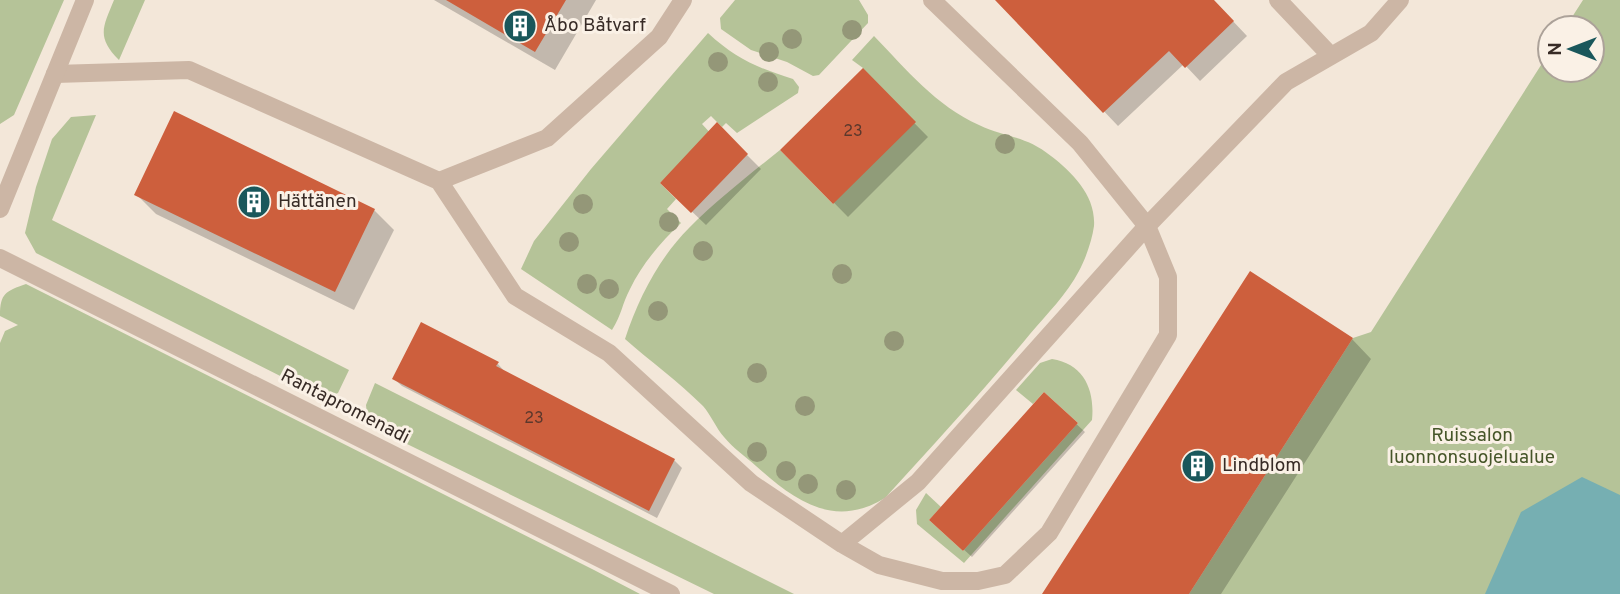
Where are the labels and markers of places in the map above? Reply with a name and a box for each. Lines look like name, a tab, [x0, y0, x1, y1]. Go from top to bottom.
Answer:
building icon: Åbo Båtvarf	[501, 7, 539, 45]
place label: Åbo Båtvarf	[544, 14, 646, 38]
building icon: Hättänen	[235, 183, 273, 221]
place label: Hättänen	[278, 190, 357, 214]
building icon: Lindblom	[1179, 447, 1217, 485]
place label: Lindblom	[1222, 454, 1301, 478]

